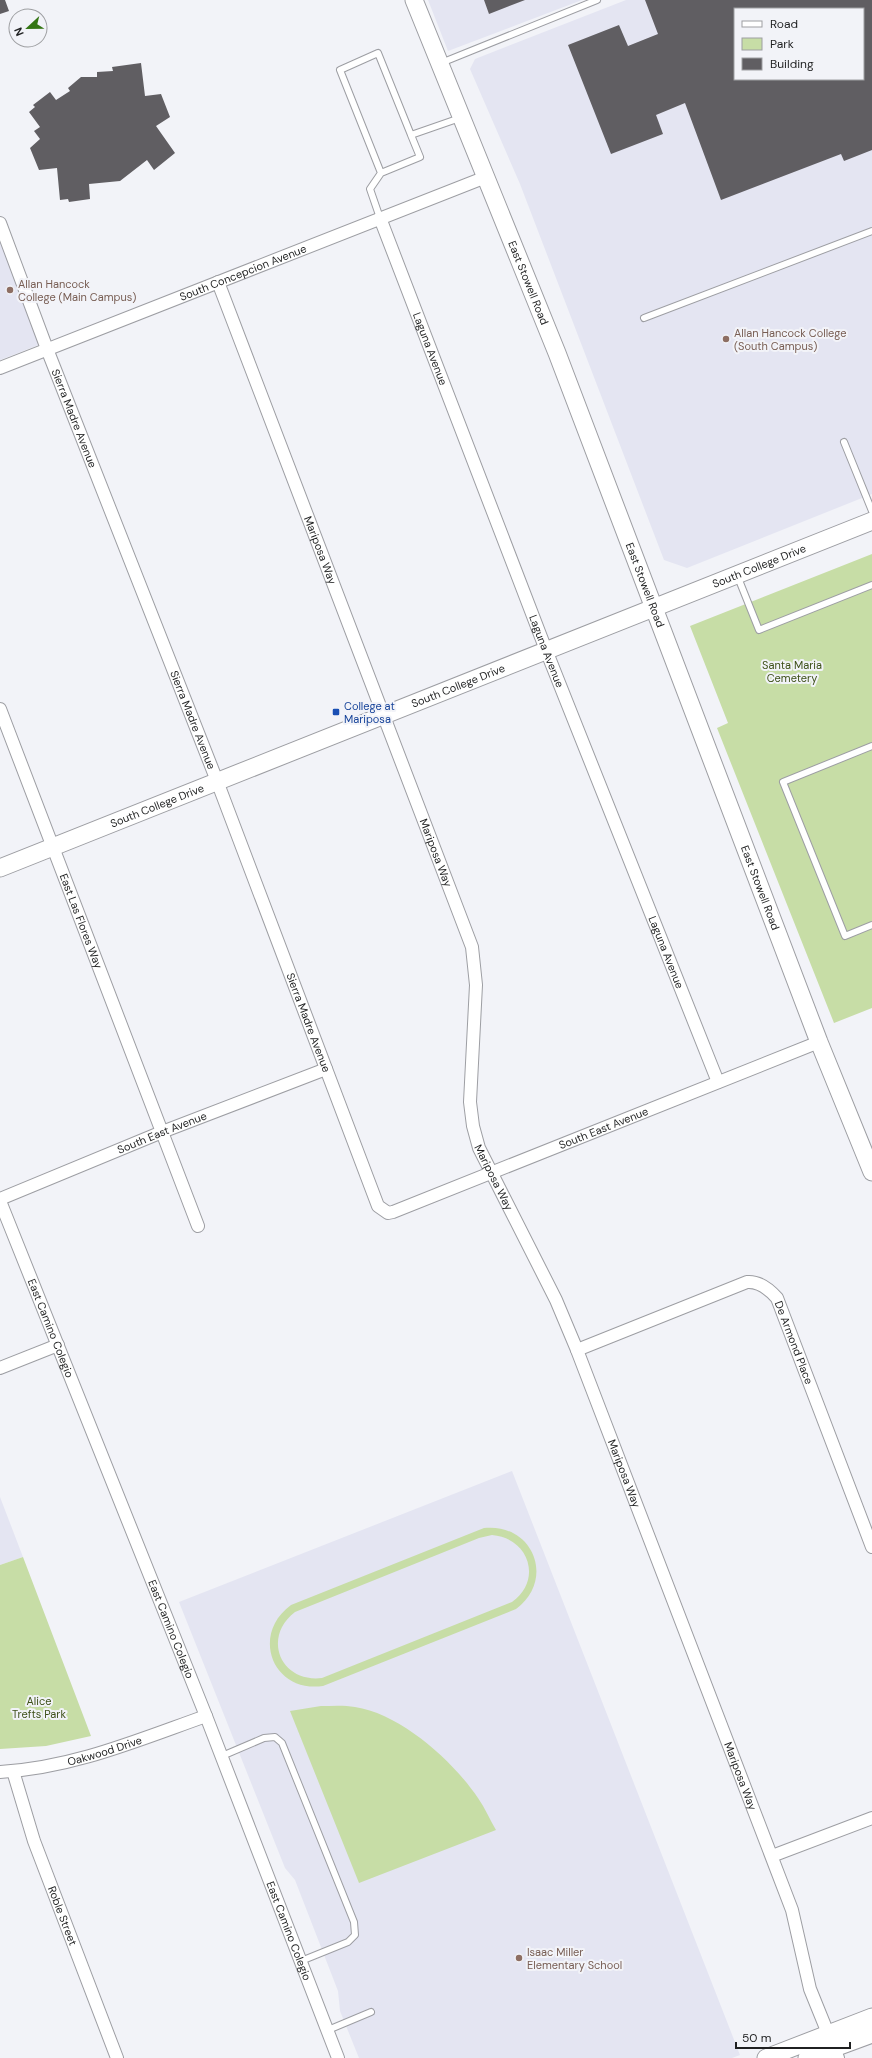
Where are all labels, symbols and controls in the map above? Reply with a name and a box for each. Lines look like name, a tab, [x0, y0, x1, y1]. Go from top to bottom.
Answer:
north arrow	[8, 8, 48, 48]
legend	[734, 8, 864, 80]
text: Road	[770, 16, 798, 32]
text: N	[11, 25, 27, 38]
text: Park	[770, 36, 794, 52]
text: Building	[770, 56, 814, 72]
street label: East Stowell Road	[505, 239, 552, 327]
street label: South Concepcion Avenue	[177, 241, 308, 304]
place label: Allan Hancock College (Main Campus)	[18, 277, 136, 304]
marker: Allan Hancock College (Main Campus)	[5, 285, 15, 295]
street label: Laguna Avenue	[410, 310, 451, 387]
place label: Allan Hancock College (South Campus)	[734, 326, 847, 353]
marker: Allan Hancock College (South Campus)	[721, 334, 731, 344]
street label: Sierra Madre Avenue	[49, 367, 100, 470]
street label: Mariposa Way	[301, 514, 340, 586]
street label: East Stowell Road	[623, 541, 668, 629]
street label: South College Drive	[710, 541, 808, 591]
street label: Laguna Avenue	[526, 613, 567, 689]
park label: Santa Maria Cemetery	[762, 658, 822, 685]
street label: South College Drive	[409, 661, 507, 711]
street label: Sierra Madre Avenue	[167, 668, 219, 771]
place label: College at Mariposa	[344, 699, 395, 726]
marker: College at Mariposa	[331, 707, 341, 717]
street label: South College Drive	[108, 781, 206, 830]
street label: Mariposa Way	[417, 817, 455, 889]
street label: East Stowell Road	[738, 843, 783, 932]
street label: East Las Flores Way	[57, 872, 106, 970]
street label: Laguna Avenue	[646, 914, 687, 990]
street label: Sierra Madre Avenue	[283, 971, 334, 1074]
street label: South East Avenue	[557, 1104, 650, 1152]
street label: South East Avenue	[115, 1109, 209, 1157]
street label: Mariposa Way	[471, 1142, 516, 1212]
street label: East Camino Colegio	[25, 1277, 77, 1380]
street label: De Armond Place	[772, 1299, 816, 1386]
street label: Mariposa Way	[605, 1437, 644, 1509]
street label: East Camino Colegio	[145, 1578, 197, 1680]
park label: Alice Trefts Park	[12, 1694, 66, 1721]
street label: Oakwood Drive	[66, 1733, 144, 1769]
street label: Mariposa Way	[721, 1740, 760, 1812]
street label: East Camino Colegio	[263, 1879, 314, 1983]
street label: Roble Street	[45, 1884, 80, 1947]
place label: Isaac Miller Elementary School	[527, 1945, 622, 1972]
marker: Isaac Miller Elementary School	[514, 1953, 524, 1963]
scale bar	[736, 2024, 850, 2050]
text: 50 m	[742, 2030, 771, 2046]

